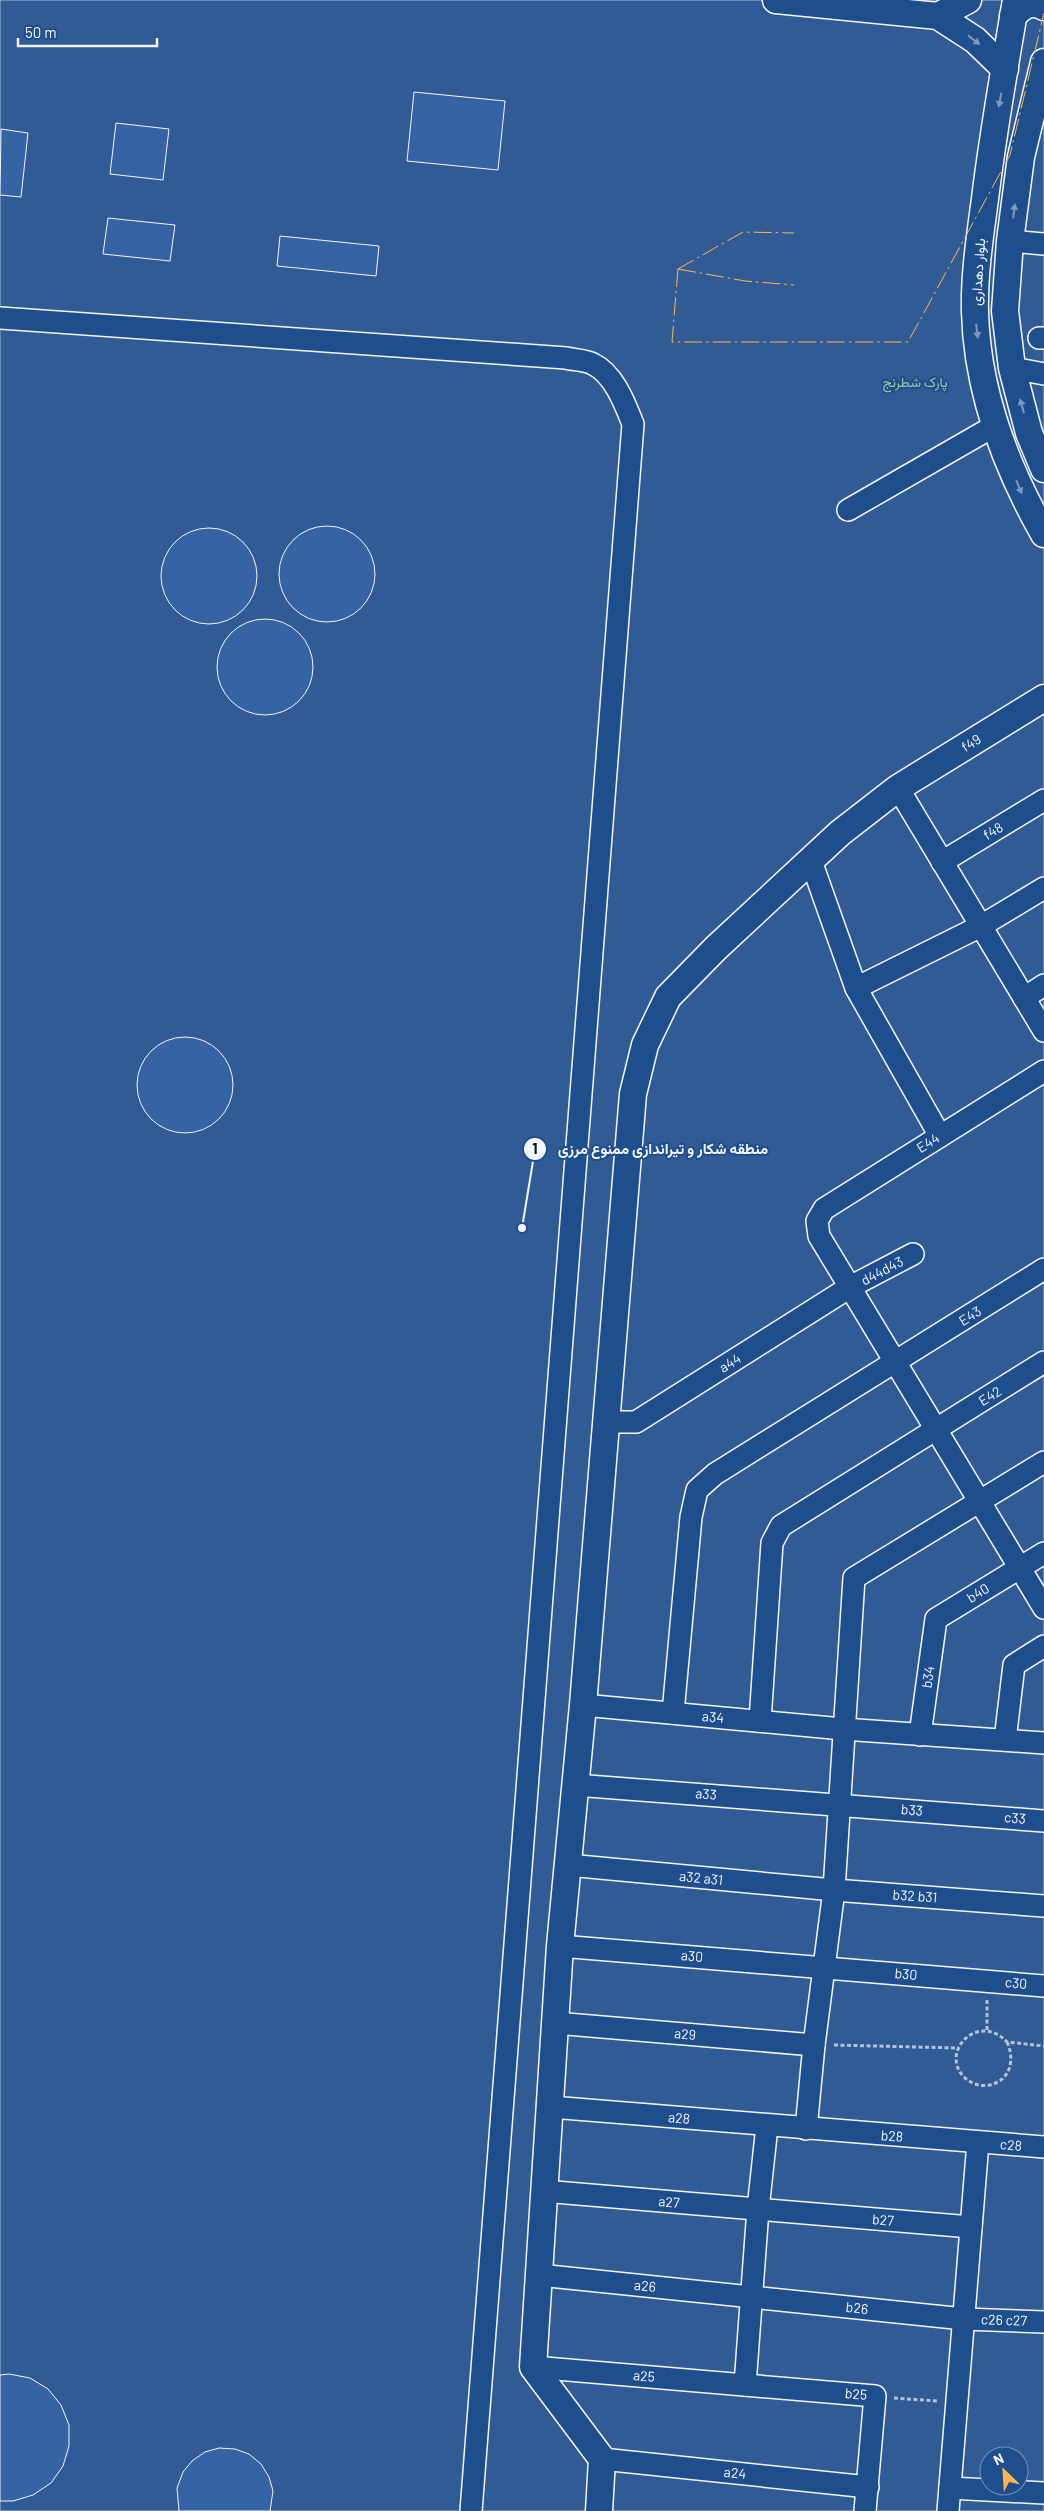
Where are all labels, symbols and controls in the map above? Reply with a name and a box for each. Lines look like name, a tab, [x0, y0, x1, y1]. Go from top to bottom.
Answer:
scale bar	[18, 15, 156, 47]
text: 50 m	[25, 23, 57, 41]
one-way arrow	[967, 35, 981, 45]
one-way arrow	[995, 92, 1003, 108]
one-way arrow	[1010, 203, 1018, 219]
street label: بلوار دهداری	[967, 238, 989, 306]
one-way arrow	[973, 323, 981, 339]
park label: پارک شطرنج	[882, 373, 948, 393]
one-way arrow	[1018, 399, 1026, 414]
one-way arrow	[1015, 480, 1023, 494]
street label: f49	[958, 730, 984, 755]
street label: f48	[980, 818, 1006, 843]
street label: E44	[913, 1129, 942, 1156]
callout: منطقه شکار و تیراندازی ممنوع مرزی	[522, 1134, 778, 1164]
text: 1	[532, 1139, 538, 1157]
text: منطقه شکار و تیراندازی ممنوع مرزی	[558, 1139, 768, 1159]
street label: d44d43	[858, 1252, 906, 1289]
street label: E43	[955, 1302, 984, 1329]
street label: a44	[716, 1349, 744, 1376]
street label: E42	[975, 1382, 1004, 1409]
street label: b40	[963, 1579, 992, 1606]
street label: b34	[918, 1665, 937, 1689]
street label: a34	[701, 1707, 725, 1726]
street label: a33	[695, 1784, 717, 1803]
street label: b33	[900, 1800, 924, 1819]
street label: c33	[1003, 1808, 1027, 1827]
street label: a32 a31	[678, 1867, 724, 1888]
street label: b32 b31	[892, 1885, 938, 1906]
street label: a30	[680, 1946, 704, 1965]
street label: b30	[894, 1964, 918, 1983]
street label: c30	[1004, 1973, 1028, 1992]
street label: a29	[673, 2024, 697, 2043]
street label: a28	[667, 2108, 691, 2127]
street label: b28	[880, 2126, 904, 2145]
street label: c28	[999, 2135, 1023, 2154]
street label: a27	[658, 2192, 681, 2211]
street label: b27	[871, 2210, 895, 2229]
street label: a26	[633, 2276, 657, 2295]
street label: b26	[845, 2298, 869, 2317]
street label: c26 c27	[981, 2310, 1028, 2329]
street label: a25	[632, 2366, 656, 2385]
street label: b25	[844, 2384, 868, 2403]
north arrow	[979, 2446, 1029, 2496]
text: N	[990, 2449, 1006, 2468]
street label: a24	[723, 2463, 747, 2482]

